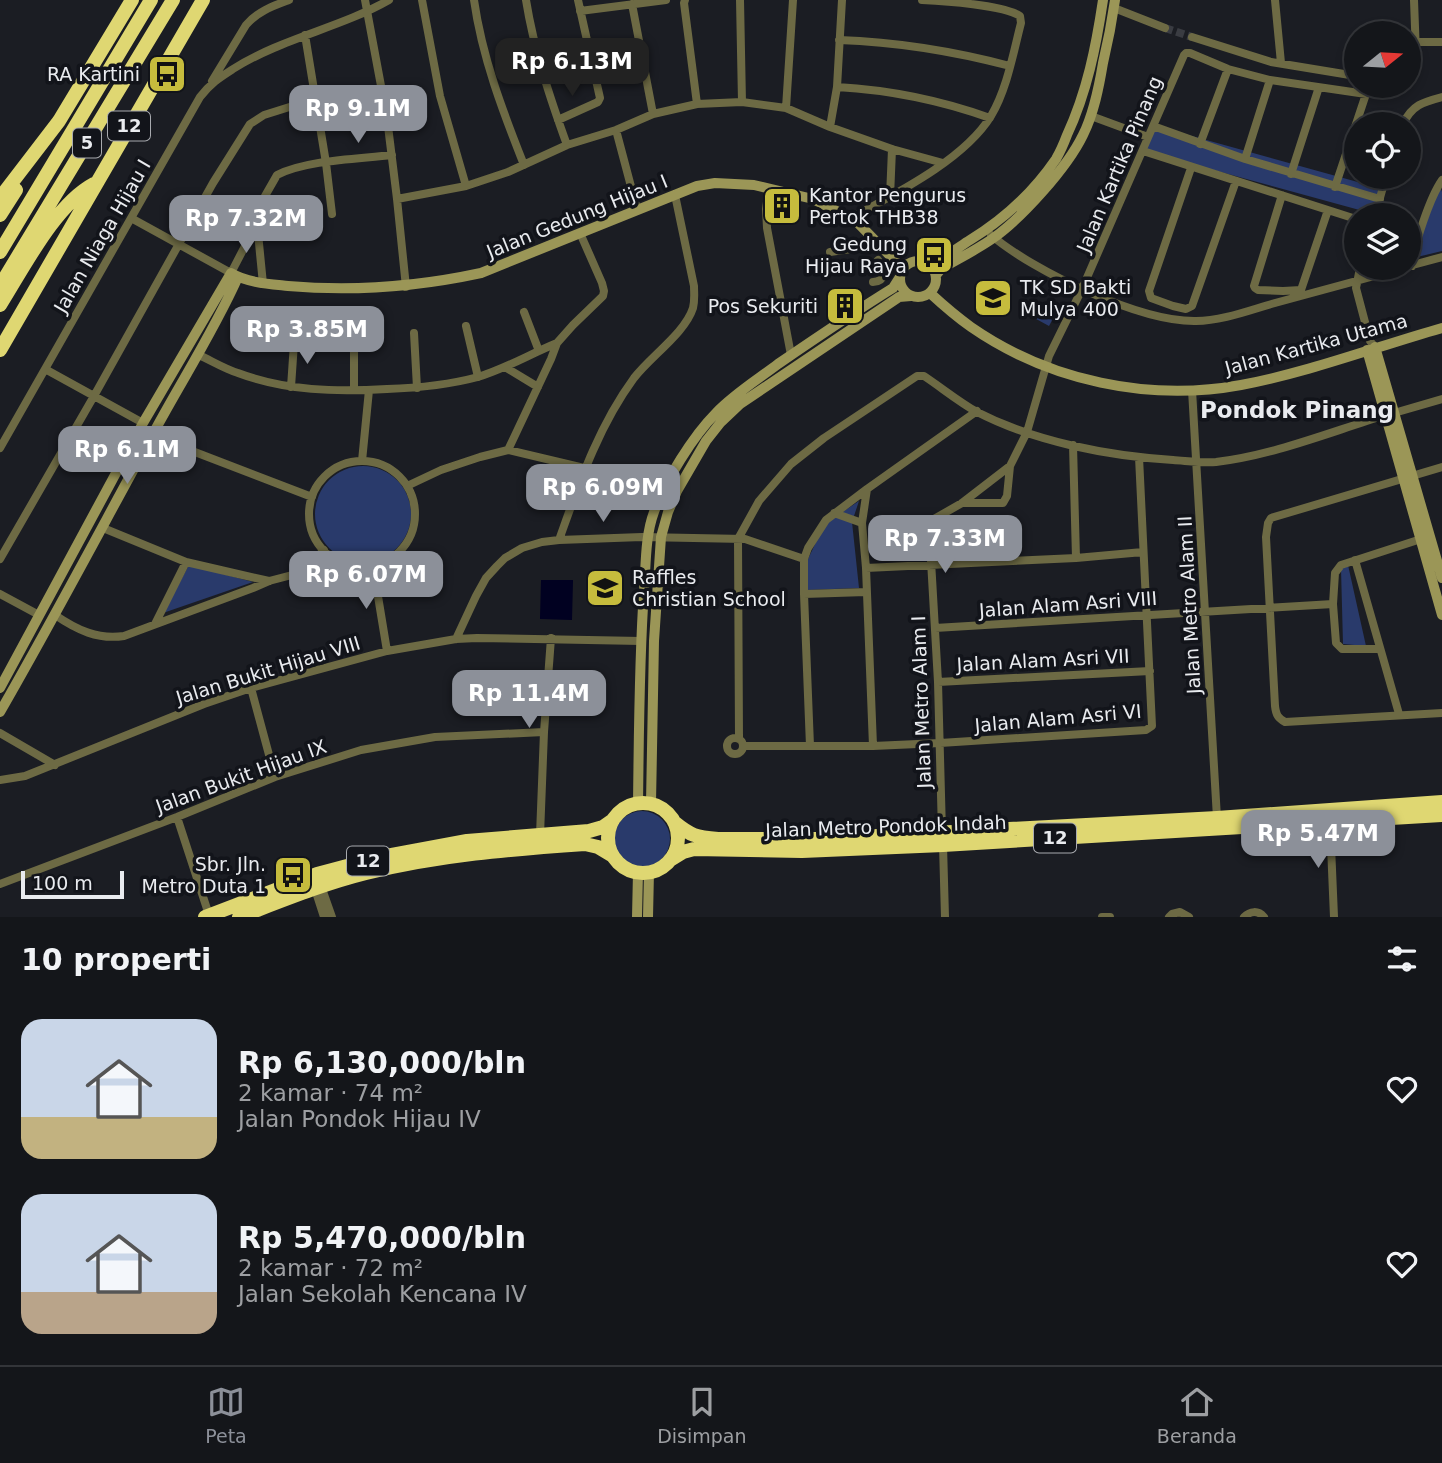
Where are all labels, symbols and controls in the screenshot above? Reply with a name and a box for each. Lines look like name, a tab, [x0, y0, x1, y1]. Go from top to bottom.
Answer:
north arrow	[1344, 21, 1421, 98]
map controls	[1344, 21, 1421, 280]
pin: Rp 6.13M	[500, 38, 644, 98]
text: Rp 6.13M	[511, 48, 633, 74]
bus stop icon: RA Kartini	[146, 53, 188, 95]
place label: RA Kartini	[47, 63, 140, 85]
street label: Jalan Kartika Pinang	[1072, 73, 1166, 256]
pin: Rp 9.1M	[293, 86, 423, 145]
text: Rp 9.1M	[305, 95, 411, 121]
road number: 12	[108, 112, 150, 140]
button: locate	[1344, 112, 1421, 189]
road number: 5	[73, 128, 101, 158]
street label: Jalan Niaga Hijau I	[49, 155, 155, 317]
street label: Jalan Gedung Hijau I	[482, 170, 671, 263]
place label: Kantor Pengurus Pertok THB38	[809, 184, 966, 228]
building icon: Kantor Pengurus Pertok THB38	[761, 185, 803, 227]
pin: Rp 7.32M	[174, 196, 318, 255]
button: layers	[1344, 203, 1421, 280]
text: Rp 7.32M	[185, 205, 307, 231]
place label: Gedung Hijau Raya	[805, 233, 907, 277]
bus stop icon: Gedung Hijau Raya	[913, 234, 955, 276]
place label: TK SD Bakti Mulya 400	[1019, 276, 1131, 320]
school or university icon: TK SD Bakti Mulya 400	[972, 277, 1014, 319]
building icon: Pos Sekuriti	[824, 285, 866, 327]
place label: Pos Sekuriti	[708, 295, 818, 317]
pin: Rp 3.85M	[235, 306, 379, 366]
street label: Jalan Kartika Utama	[1221, 309, 1410, 379]
text: Rp 3.85M	[246, 316, 368, 342]
district label: Pondok Pinang	[1200, 397, 1394, 423]
pin: Rp 6.1M	[62, 426, 192, 486]
text: Rp 6.1M	[74, 436, 180, 462]
pin: Rp 6.09M	[531, 464, 675, 524]
text: Rp 6.09M	[542, 474, 664, 500]
street label: Jalan Metro Alam II	[1173, 515, 1205, 696]
pin: Rp 7.33M	[873, 516, 1017, 575]
text: Rp 7.33M	[884, 525, 1006, 551]
pin: Rp 6.07M	[294, 552, 438, 611]
text: Rp 6.07M	[305, 561, 427, 587]
place label: Raffles Christian School	[632, 566, 786, 610]
school or university icon: Raffles Christian School	[584, 567, 626, 609]
street label: Jalan Alam Asri VIII	[977, 587, 1158, 621]
street label: Jalan Metro Alam I	[907, 615, 935, 790]
street label: Jalan Bukit Hijau VIII	[172, 631, 363, 709]
street label: Jalan Alam Asri VII	[955, 644, 1130, 676]
pin: Rp 11.4M	[457, 670, 601, 730]
text: Rp 11.4M	[468, 680, 590, 706]
street label: Jalan Alam Asri VI	[973, 700, 1142, 736]
street label: Jalan Bukit Hijau IX	[152, 735, 329, 818]
pin: Rp 5.47M	[1246, 810, 1390, 870]
street label: Jalan Metro Pondok Indah	[764, 811, 1007, 841]
text: Rp 5.47M	[1257, 820, 1379, 846]
road number: 12	[1034, 824, 1076, 852]
road number: 12	[347, 846, 389, 876]
place label: Sbr. Jln. Metro Duta 1	[142, 853, 266, 897]
bus stop icon: Sbr. Jln. Metro Duta 1	[272, 854, 314, 896]
scale bar	[21, 868, 124, 900]
text: 100 m	[32, 872, 93, 894]
icon: filters	[1383, 940, 1421, 978]
text: 10 properti	[21, 942, 211, 977]
text: Rp 6,130,000/bln	[238, 1045, 526, 1080]
icon: home	[77, 1047, 161, 1131]
icon: heart	[1383, 1070, 1421, 1108]
text: 2 kamar · 74 m²	[238, 1080, 423, 1106]
text: Jalan Pondok Hijau IV	[238, 1106, 481, 1132]
text: Rp 5,470,000/bln	[238, 1220, 526, 1255]
icon: home	[77, 1222, 161, 1306]
icon: heart	[1383, 1245, 1421, 1283]
text: 2 kamar · 72 m²	[238, 1255, 423, 1281]
text: Jalan Sekolah Kencana IV	[238, 1281, 527, 1307]
tab: Peta	[205, 1383, 247, 1447]
tab: Disimpan	[657, 1383, 746, 1447]
tab: Beranda	[1157, 1383, 1237, 1447]

